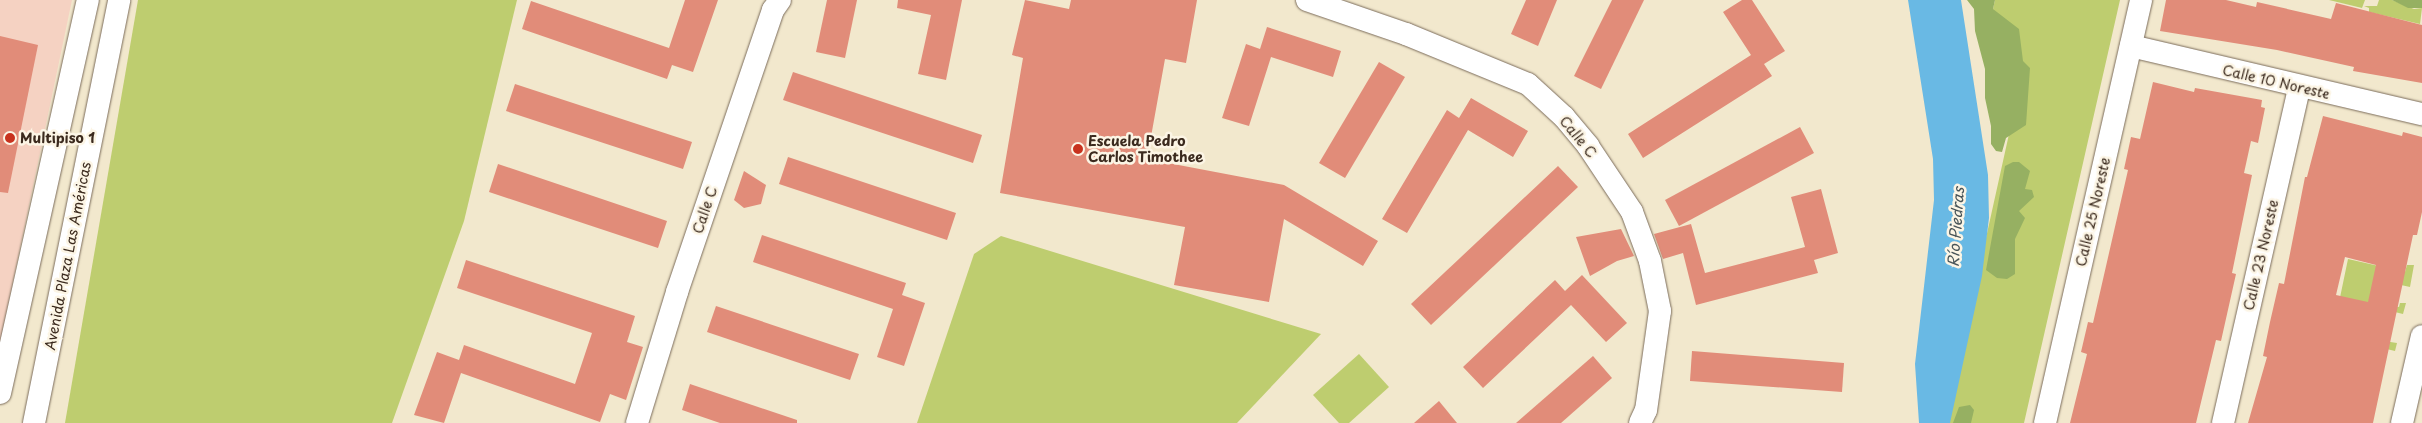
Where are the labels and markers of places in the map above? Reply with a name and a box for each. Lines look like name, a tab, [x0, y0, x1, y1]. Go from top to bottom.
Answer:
place label: Multipiso 1	[20, 130, 95, 146]
marker: Multipiso 1	[4, 132, 16, 144]
place label: Escuela Pedro Carlos Timothee	[1088, 133, 1204, 166]
marker: Escuela Pedro Carlos Timothee	[1072, 143, 1084, 155]

